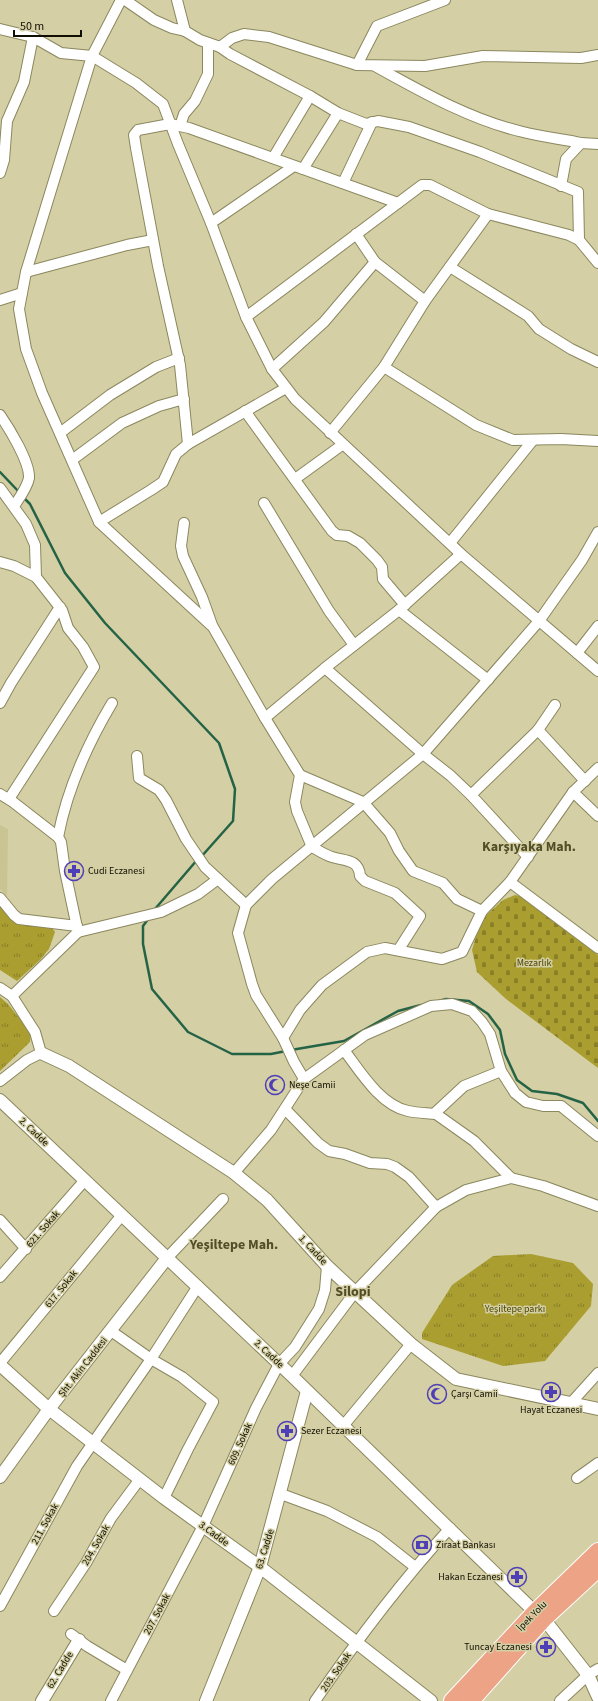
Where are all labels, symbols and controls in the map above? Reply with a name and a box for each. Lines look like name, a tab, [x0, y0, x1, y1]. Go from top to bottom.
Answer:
scale bar	[14, 12, 81, 38]
text: 50 m	[20, 18, 44, 35]
district label: Karşıyaka Mah.	[482, 837, 576, 857]
pharmacy icon: Cudi Eczanesi	[63, 860, 85, 882]
place label: Cudi Eczanesi	[88, 864, 145, 878]
park label: Mezarlık	[517, 956, 551, 970]
mosque icon: Neşe Camii	[264, 1074, 286, 1096]
place label: Neşe Camii	[289, 1078, 336, 1092]
street label: 2. Cadde	[16, 1114, 52, 1150]
street label: 621. Sokak	[23, 1207, 63, 1251]
street label: 1. Cadde	[296, 1232, 331, 1268]
district label: Yeşiltepe Mah.	[189, 1235, 278, 1255]
street label: 617. Sokak	[41, 1267, 81, 1311]
district label: Silopi	[335, 1282, 371, 1302]
park label: Yeşiltepe parkı	[484, 1302, 545, 1316]
street label: Şht. Akin Caddesi	[55, 1334, 111, 1400]
street label: 2. Cadde	[251, 1337, 287, 1372]
pharmacy icon: Hayat Eczanesi	[540, 1381, 562, 1403]
mosque icon: Çarşı Camii	[426, 1383, 448, 1405]
place label: Çarşı Camii	[451, 1387, 498, 1401]
place label: Hayat Eczanesi	[520, 1403, 582, 1417]
pharmacy icon: Sezer Eczanesi	[276, 1420, 298, 1442]
street label: 609. Sokak	[224, 1421, 256, 1467]
place label: Sezer Eczanesi	[301, 1424, 362, 1438]
street label: 211. Sokak	[28, 1501, 62, 1547]
street label: 3.Cadde	[196, 1518, 232, 1550]
street label: 204. Sokak	[79, 1522, 113, 1568]
street label: 63. Cadde	[252, 1527, 278, 1571]
bank icon: Ziraat Bankası	[411, 1534, 433, 1556]
place label: Ziraat Bankası	[436, 1538, 495, 1552]
pharmacy icon: Hakan Eczanesi	[506, 1566, 528, 1588]
place label: Hakan Eczanesi	[438, 1570, 503, 1584]
street label: 207. Sokak	[140, 1591, 174, 1637]
street label: İpek Yolu	[514, 1598, 550, 1634]
pharmacy icon: Tuncay Eczanesi	[535, 1636, 557, 1658]
place label: Tuncay Eczanesi	[464, 1640, 532, 1654]
street label: 62. Cadde	[43, 1649, 77, 1691]
street label: 203. Sokak	[317, 1650, 355, 1694]

